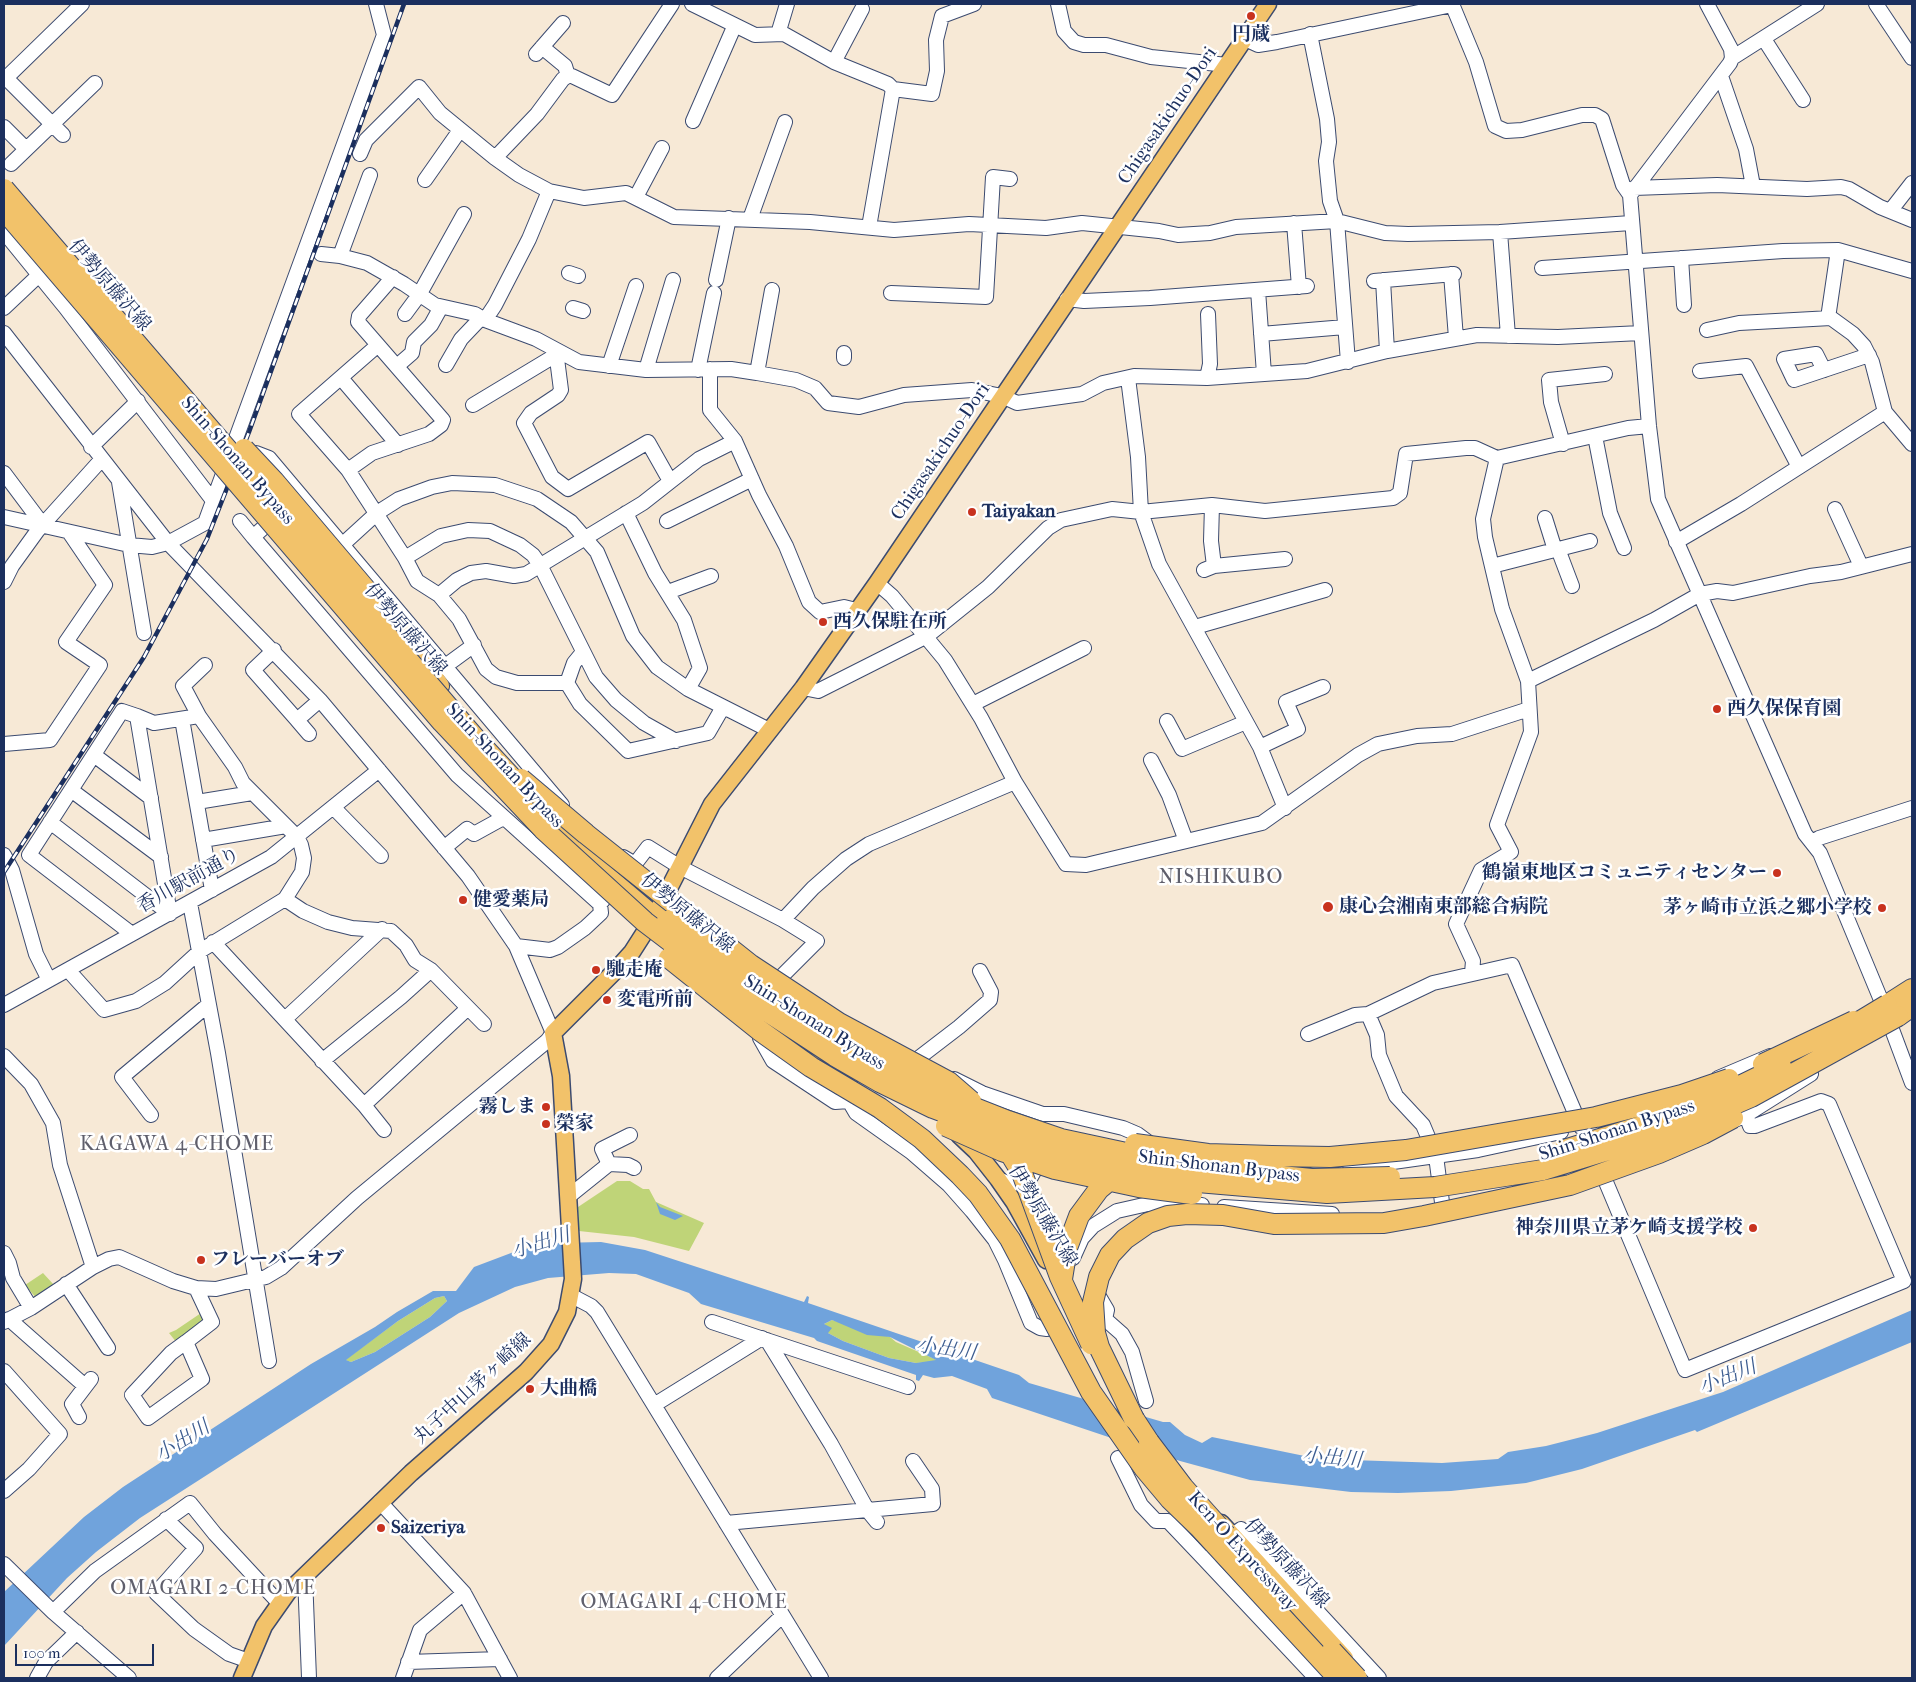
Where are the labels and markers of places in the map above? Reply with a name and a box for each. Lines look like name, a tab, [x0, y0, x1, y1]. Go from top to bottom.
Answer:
marker: 円蔵	[1245, 10, 1257, 22]
place label: 円蔵	[1232, 24, 1270, 46]
place label: Taiyakan	[982, 501, 1056, 523]
marker: Taiyakan	[966, 506, 978, 518]
place label: 西久保駐在所	[833, 611, 947, 633]
marker: 西久保駐在所	[817, 616, 829, 628]
place label: 西久保保育園	[1727, 698, 1841, 720]
marker: 西久保保育園	[1711, 703, 1723, 715]
place label: 鶴嶺東地区コミュニティセンター	[1482, 862, 1767, 884]
marker: 鶴嶺東地区コミュニティセンター	[1771, 867, 1783, 879]
place label: 健愛薬局	[473, 889, 549, 911]
marker: 健愛薬局	[457, 894, 469, 906]
place label: 康心会湘南東部総合病院	[1339, 896, 1548, 918]
place label: 茅ヶ崎市立浜之郷小学校	[1663, 897, 1872, 919]
marker: 康心会湘南東部総合病院	[1321, 900, 1335, 914]
marker: 茅ヶ崎市立浜之郷小学校	[1876, 902, 1888, 914]
place label: 馳走庵	[606, 959, 663, 981]
marker: 馳走庵	[590, 964, 602, 976]
place label: 変電所前	[617, 989, 693, 1011]
marker: 変電所前	[601, 994, 613, 1006]
place label: 霧しま	[479, 1096, 536, 1118]
marker: 霧しま	[540, 1101, 552, 1113]
place label: 榮家	[556, 1113, 594, 1135]
marker: 榮家	[540, 1118, 552, 1130]
place label: 神奈川県立茅ケ崎支援学校	[1515, 1217, 1743, 1239]
marker: 神奈川県立茅ケ崎支援学校	[1747, 1222, 1759, 1234]
place label: フレーバーオブ	[211, 1249, 344, 1271]
marker: フレーバーオブ	[195, 1254, 207, 1266]
place label: 大曲橋	[540, 1378, 597, 1400]
marker: 大曲橋	[524, 1383, 536, 1395]
place label: Saizeriya	[391, 1517, 465, 1539]
marker: Saizeriya	[375, 1522, 387, 1534]

